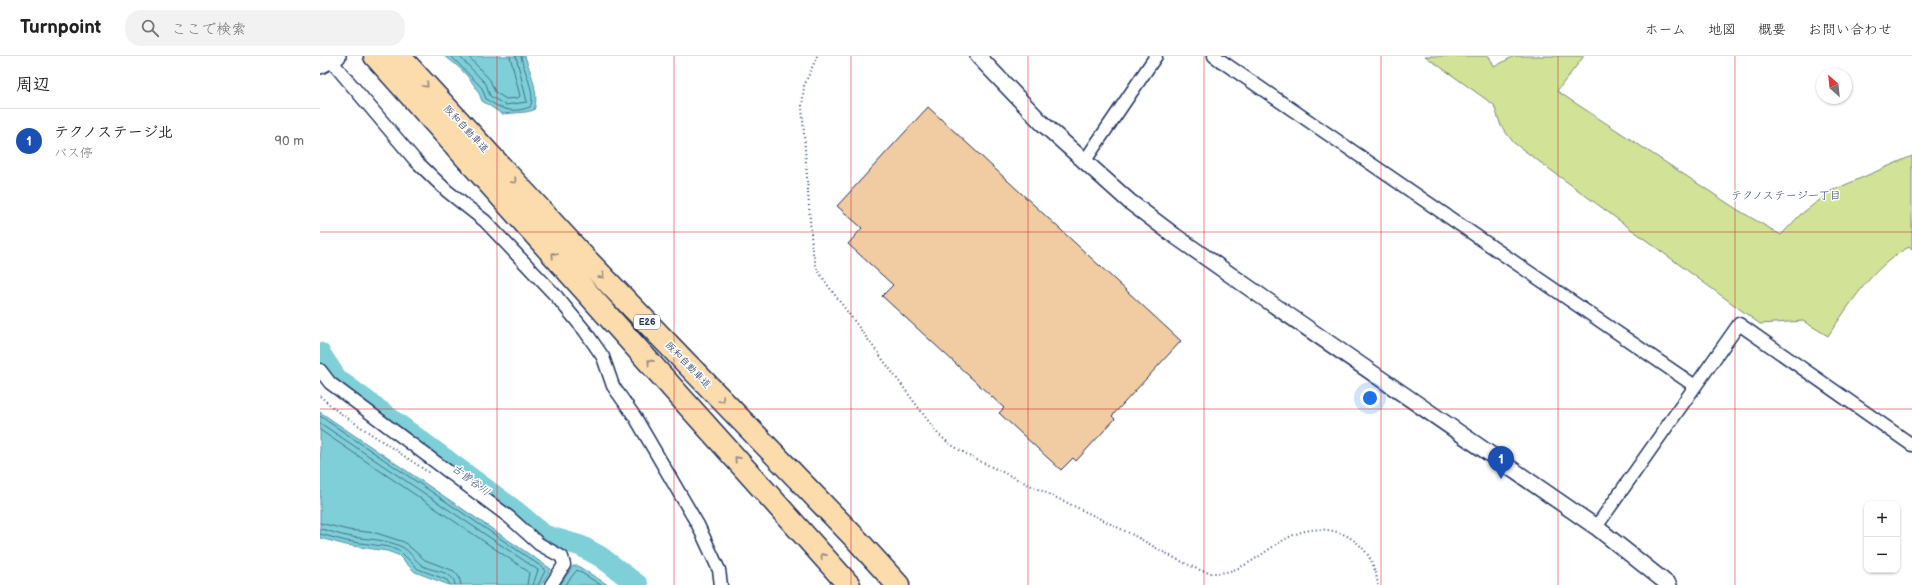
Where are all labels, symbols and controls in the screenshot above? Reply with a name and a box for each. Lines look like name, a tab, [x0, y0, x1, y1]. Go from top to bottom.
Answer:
search box	[125, 10, 405, 46]
text: Turnpoint	[20, 16, 101, 39]
icon: search	[139, 17, 161, 39]
text: ここで検索	[171, 20, 246, 39]
text: ホーム	[1645, 21, 1686, 38]
text: 地図	[1708, 21, 1736, 38]
text: 概要	[1758, 21, 1786, 38]
text: お問い合わせ	[1808, 21, 1892, 38]
north arrow	[1816, 68, 1852, 104]
text: 周辺	[16, 75, 50, 95]
one-way arrow	[421, 80, 429, 88]
street label: 阪和自動車道	[441, 103, 491, 155]
text: テクノステージ北	[54, 123, 173, 142]
text: 1	[26, 133, 32, 149]
text: 90 m	[275, 133, 304, 149]
text: バス停	[54, 145, 93, 161]
one-way arrow	[509, 176, 517, 184]
district label: テクノステージ一丁目	[1731, 189, 1841, 202]
one-way arrow	[552, 252, 559, 259]
one-way arrow	[598, 271, 605, 279]
road number: E26	[634, 315, 660, 329]
street label: 阪和自動車道	[663, 339, 713, 391]
one-way arrow	[647, 359, 655, 367]
your location	[1360, 388, 1380, 408]
one-way arrow	[717, 395, 725, 403]
pin: 1	[1488, 446, 1514, 479]
one-way arrow	[734, 456, 741, 464]
water label: 古曽谷川	[450, 462, 492, 498]
map controls	[1864, 501, 1900, 573]
button: +	[1864, 501, 1900, 537]
button: −	[1864, 537, 1900, 573]
one-way arrow	[821, 553, 828, 561]

